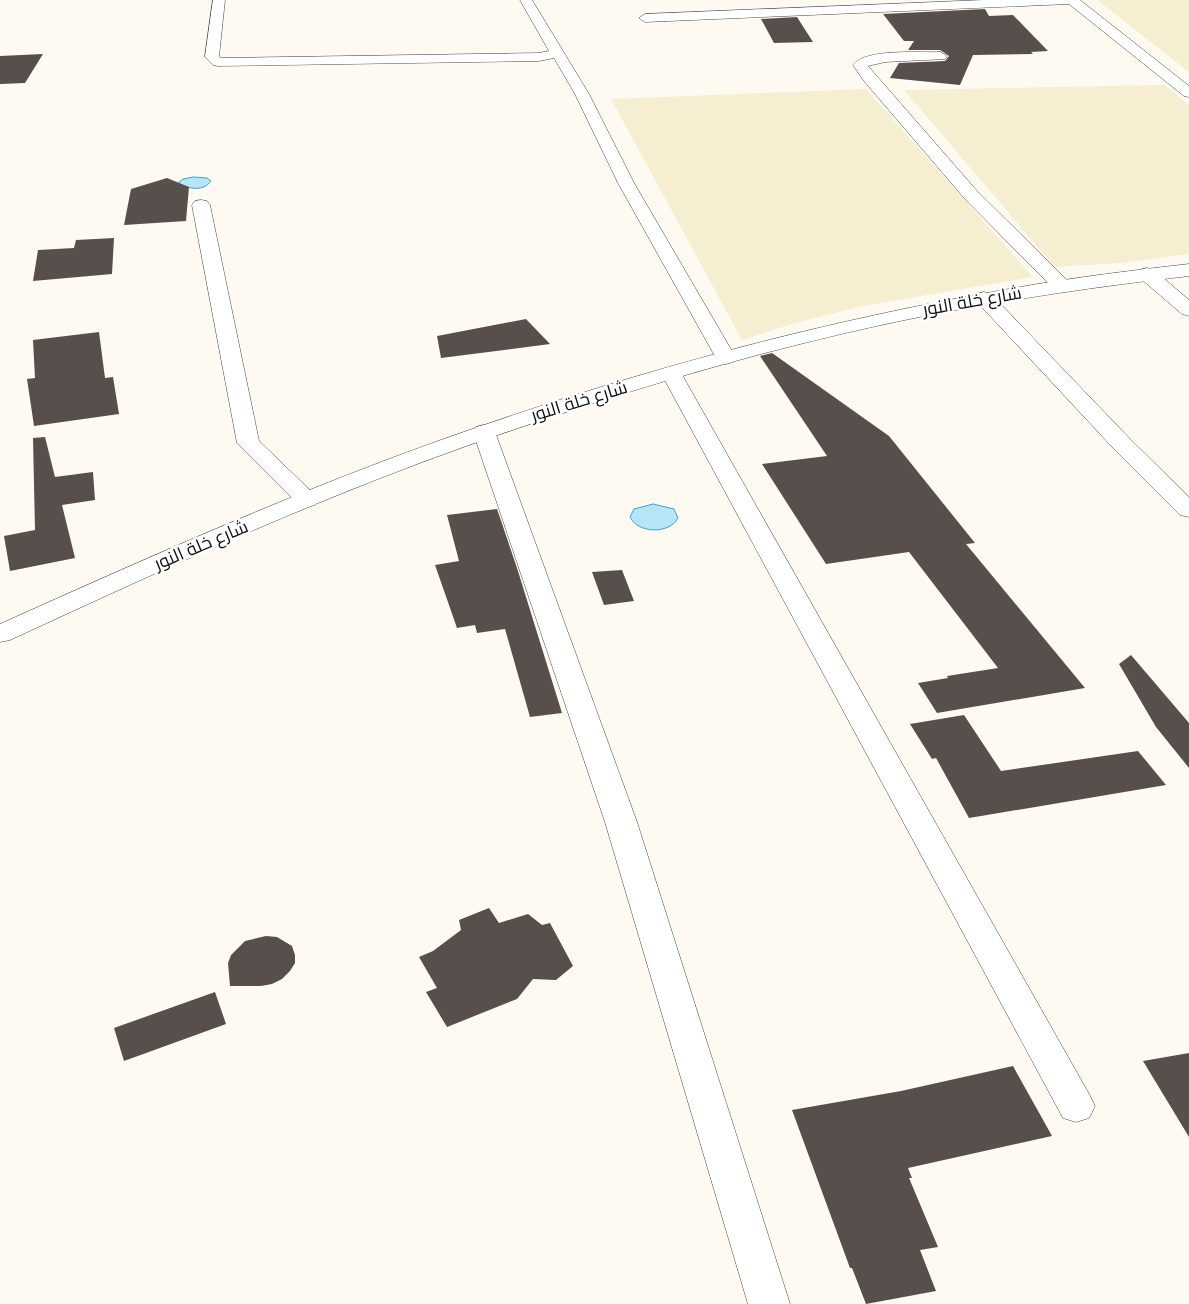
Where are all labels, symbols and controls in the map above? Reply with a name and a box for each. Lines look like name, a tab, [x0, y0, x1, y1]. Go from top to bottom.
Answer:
street label: شارع خلة النور	[920, 280, 1024, 324]
street label: شارع خلة النور	[526, 374, 631, 429]
street label: شارع خلة النور	[149, 513, 253, 578]

